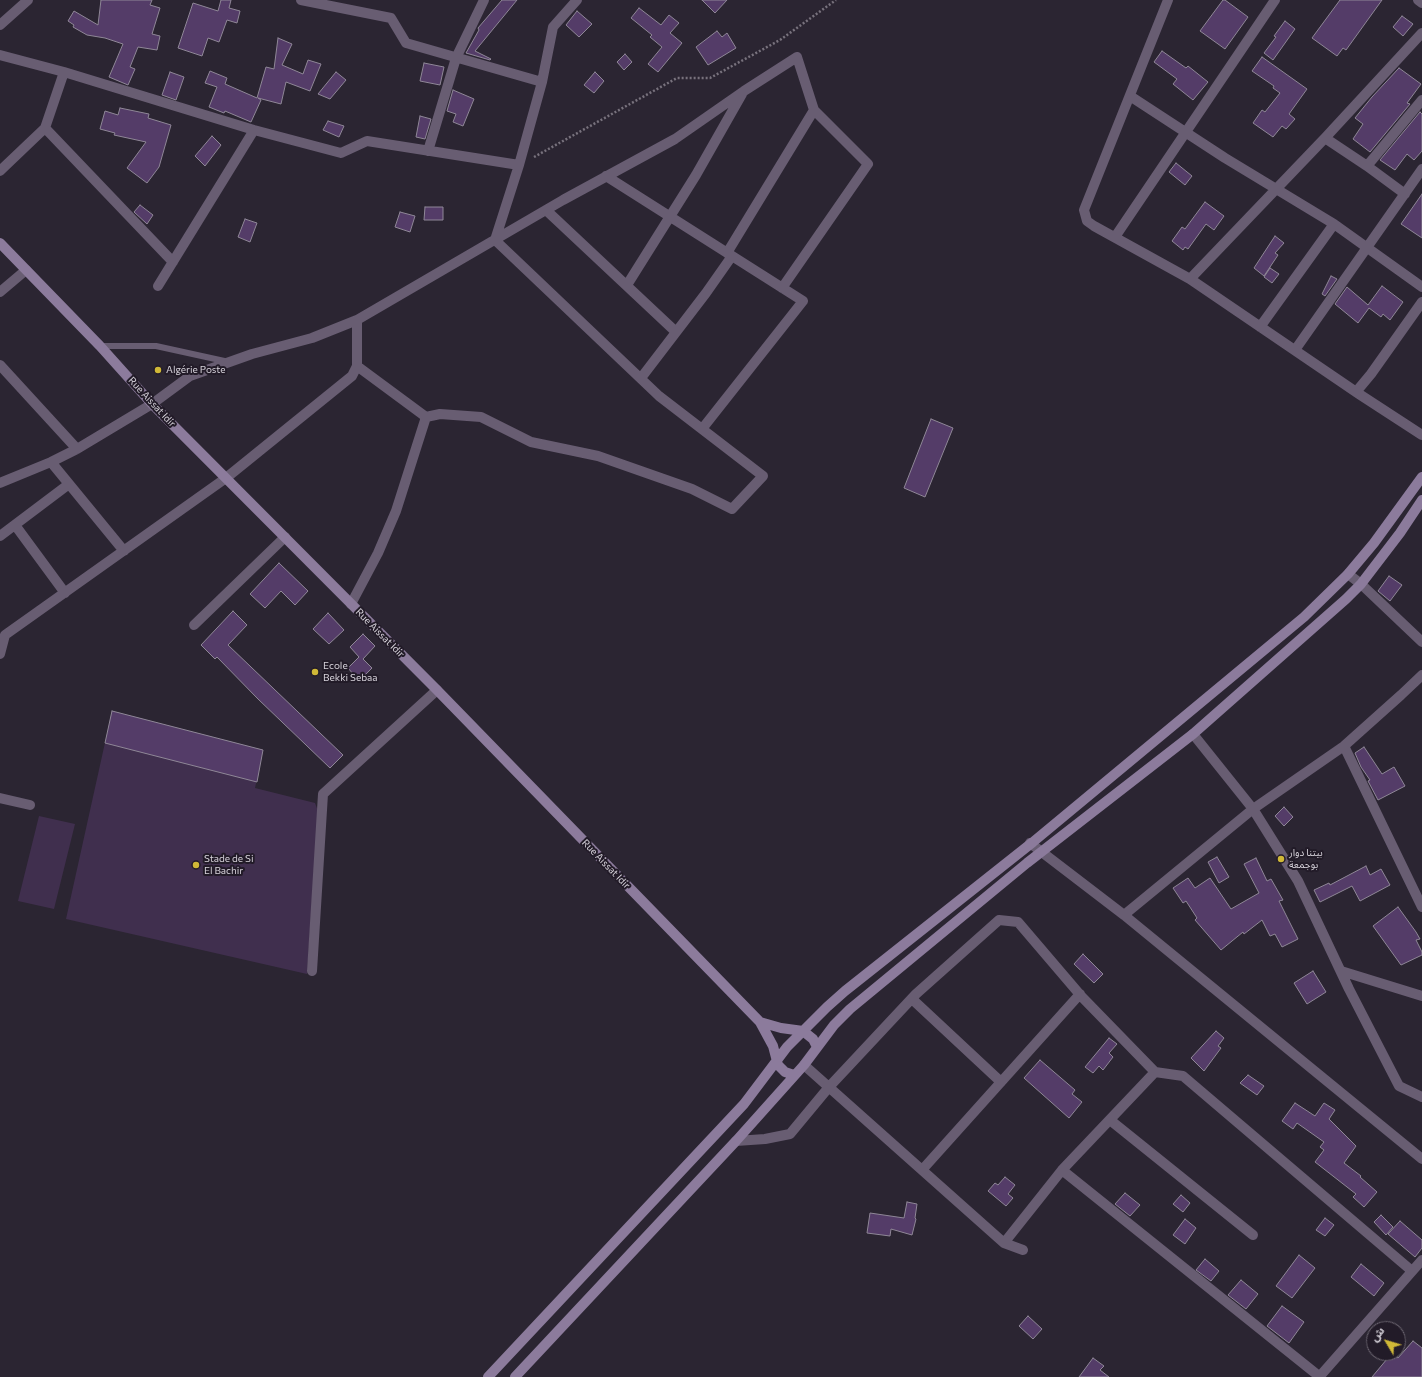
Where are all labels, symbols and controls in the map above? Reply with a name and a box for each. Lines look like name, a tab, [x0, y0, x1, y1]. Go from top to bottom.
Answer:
place label: Algérie Poste	[166, 364, 226, 376]
marker: Algérie Poste	[153, 365, 163, 375]
street label: Rue Aissat Idir	[126, 374, 178, 430]
street label: Rue Aissat Idir	[353, 606, 407, 660]
place label: Ecole Bekki Sebaa	[323, 660, 378, 684]
marker: Ecole Bekki Sebaa	[310, 667, 320, 677]
street label: Rue Aissat Idir	[579, 837, 633, 891]
place label: بيتنا دوار بوجمعة	[1289, 847, 1323, 870]
place label: Stade de Si El Bachir	[204, 853, 253, 876]
marker: بيتنا دوار بوجمعة	[1276, 854, 1286, 864]
marker: Stade de Si El Bachir	[191, 860, 201, 870]
north arrow	[1366, 1321, 1406, 1361]
text: ش	[1367, 1324, 1387, 1344]

